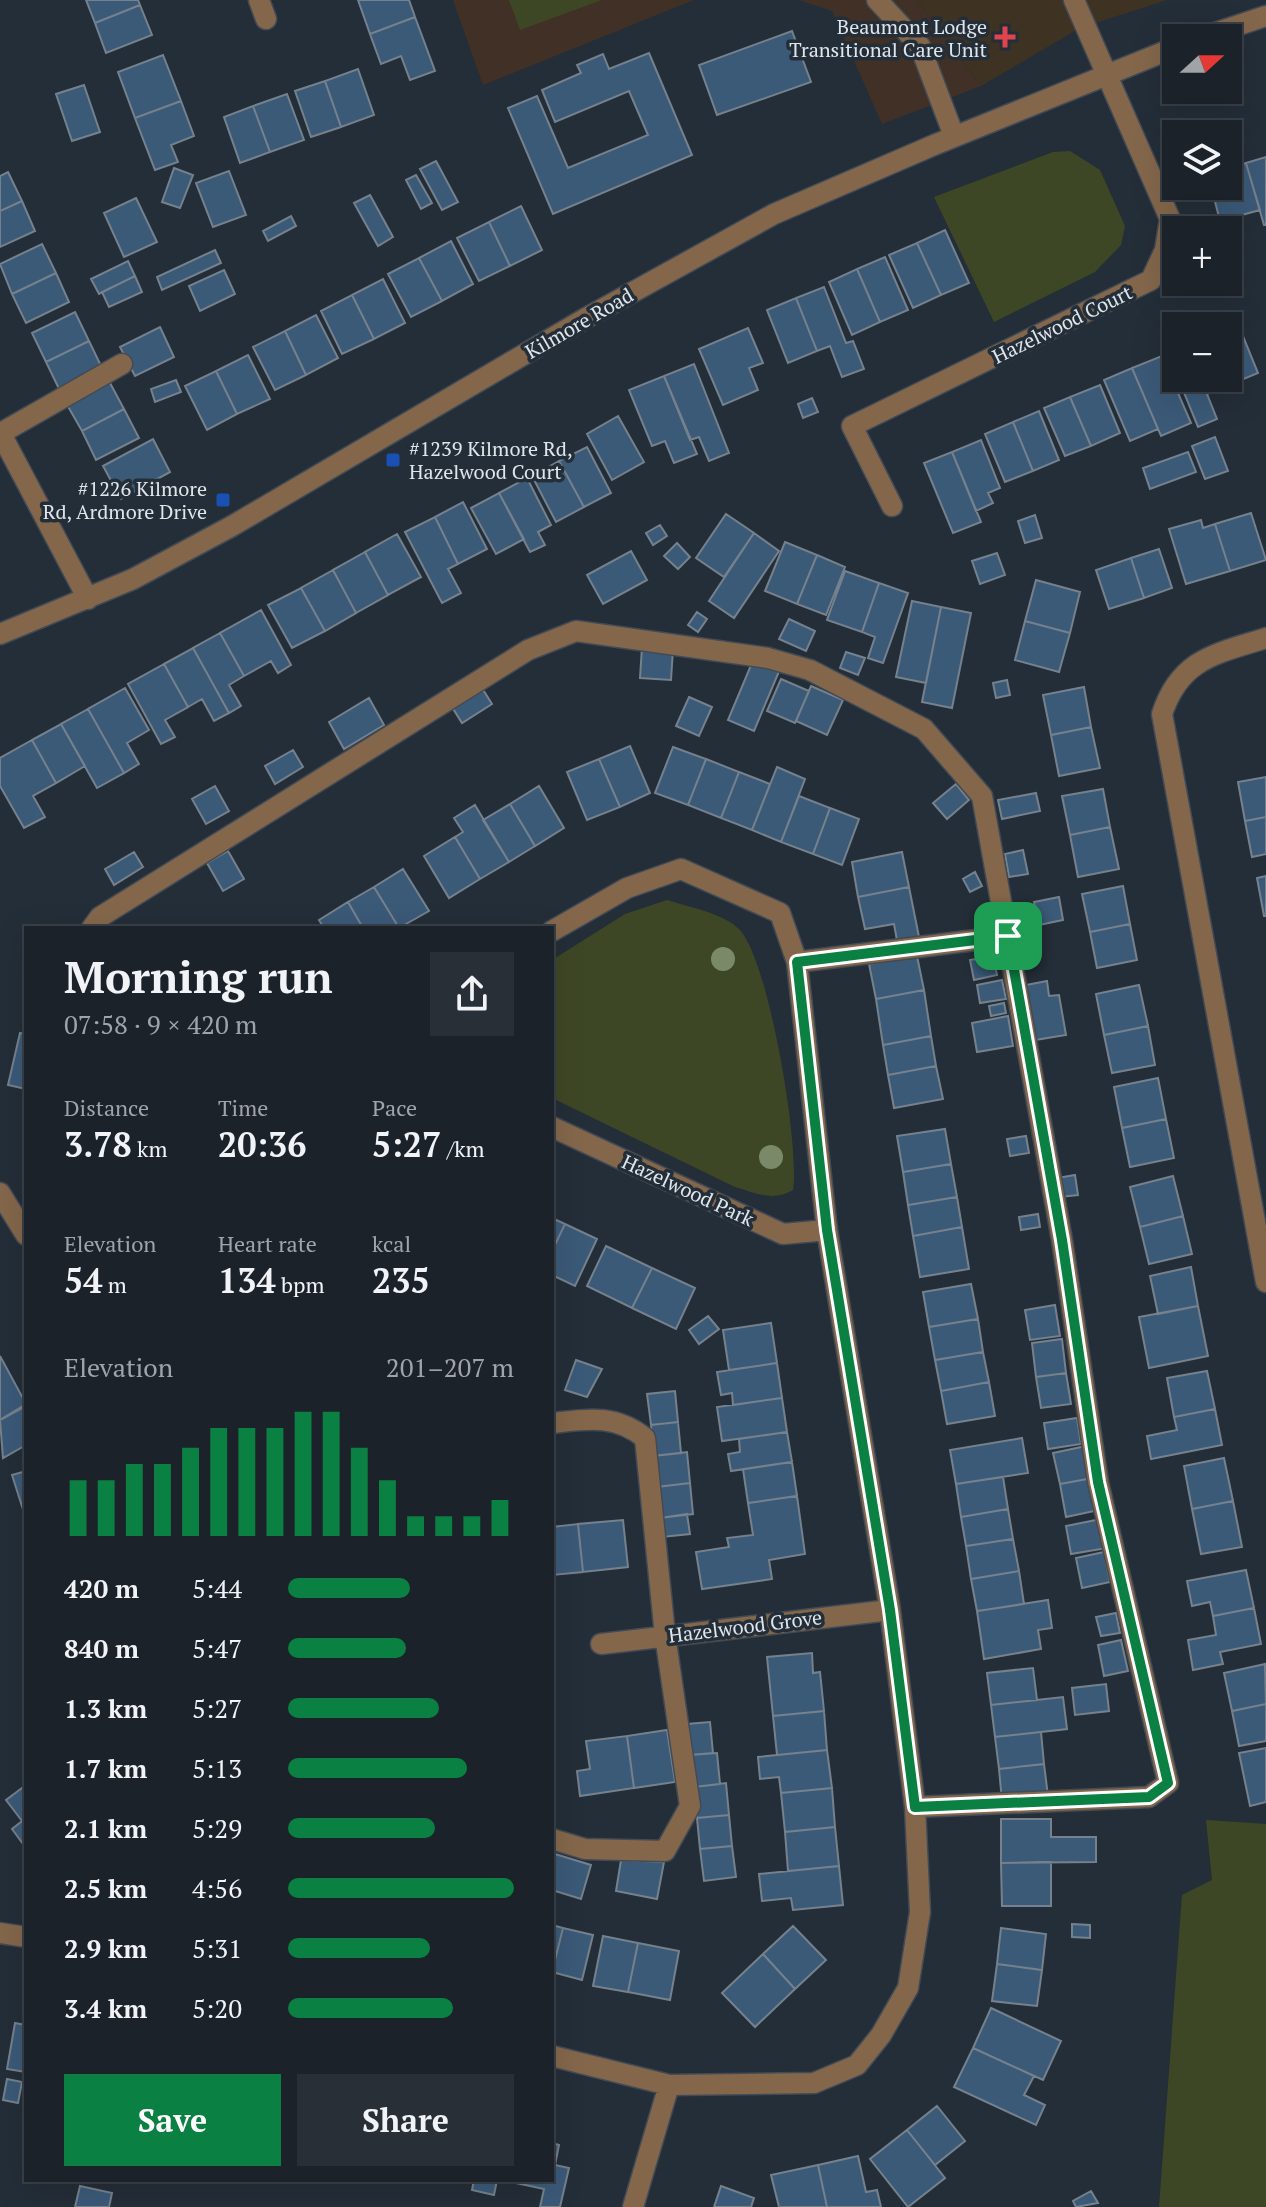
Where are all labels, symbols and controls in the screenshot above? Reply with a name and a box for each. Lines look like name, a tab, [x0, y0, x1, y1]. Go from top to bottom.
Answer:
place label: Beaumont Lodge Transitional Care Unit	[789, 13, 988, 63]
north arrow	[1162, 24, 1242, 104]
map controls	[1162, 24, 1242, 392]
marker: Beaumont Lodge Transitional Care Unit	[994, 26, 1016, 48]
button: layers	[1162, 120, 1242, 200]
button: +	[1162, 216, 1242, 296]
street label: Hazelwood Court	[987, 278, 1137, 370]
street label: Kilmore Road	[520, 281, 638, 365]
button: −	[1162, 312, 1242, 392]
place label: #1239 Kilmore Rd, Hazelwood Court	[409, 435, 573, 485]
marker: #1239 Kilmore Rd, Hazelwood Court	[384, 451, 402, 469]
place label: #1226 Kilmore Rd, Ardmore Drive	[43, 475, 207, 525]
marker: #1226 Kilmore Rd, Ardmore Drive	[214, 491, 232, 509]
pin	[974, 902, 1042, 970]
icon: arrive	[986, 914, 1030, 958]
text: Morning run	[64, 947, 333, 1006]
button: share	[430, 952, 514, 1036]
text: 07:58 · 9 × 420 m	[64, 1007, 258, 1041]
text: Distance	[64, 1093, 149, 1122]
text: Time	[218, 1093, 268, 1122]
text: Pace	[372, 1093, 417, 1122]
text: 3.78	[64, 1122, 132, 1167]
text: 20:36	[218, 1122, 307, 1167]
text: 5:27	[372, 1122, 441, 1167]
text: km	[132, 1134, 167, 1163]
text: /km	[441, 1134, 485, 1163]
street label: Hazelwood Park	[618, 1148, 759, 1233]
text: Elevation	[64, 1229, 156, 1258]
text: Heart rate	[218, 1229, 317, 1258]
text: kcal	[372, 1229, 411, 1258]
text: 54	[64, 1258, 102, 1303]
text: 134	[218, 1258, 276, 1303]
text: 235	[372, 1258, 430, 1303]
text: m	[102, 1270, 127, 1299]
text: bpm	[276, 1270, 324, 1299]
text: Elevation	[64, 1350, 173, 1384]
text: 201–207 m	[386, 1350, 514, 1384]
text: 420 m	[64, 1571, 139, 1605]
text: 5:44	[192, 1571, 242, 1605]
street label: Hazelwood Grove	[667, 1603, 823, 1649]
text: 840 m	[64, 1631, 139, 1665]
text: 5:47	[192, 1631, 242, 1665]
text: 1.3 km	[64, 1691, 147, 1725]
text: 5:27	[192, 1691, 242, 1725]
text: 1.7 km	[64, 1751, 147, 1785]
text: 5:13	[192, 1751, 242, 1785]
text: 2.1 km	[64, 1811, 147, 1845]
text: 5:29	[192, 1811, 242, 1845]
text: 2.5 km	[64, 1871, 147, 1905]
text: 4:56	[192, 1871, 242, 1905]
text: 2.9 km	[64, 1931, 147, 1965]
text: 5:31	[192, 1931, 242, 1965]
text: 3.4 km	[64, 1991, 147, 2025]
text: 5:20	[192, 1991, 242, 2025]
button: Save	[64, 2074, 281, 2166]
button: Share	[297, 2074, 514, 2166]

